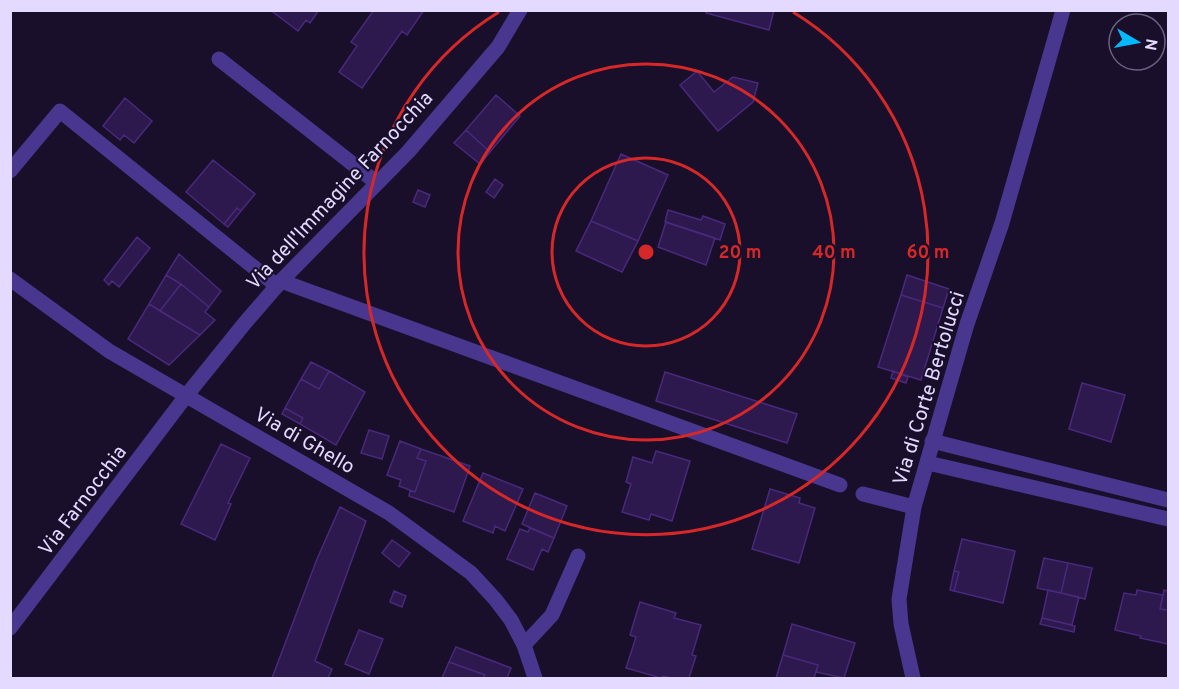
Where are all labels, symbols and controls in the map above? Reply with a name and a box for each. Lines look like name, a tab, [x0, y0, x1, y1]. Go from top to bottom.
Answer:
north arrow	[1107, 12, 1167, 72]
text: N	[1139, 37, 1161, 52]
street label: Via dell'Immagine Farnocchia	[242, 87, 439, 296]
centre of rings	[636, 242, 656, 262]
text: 20 m	[718, 242, 762, 265]
text: 40 m	[812, 242, 856, 265]
text: 60 m	[906, 242, 950, 265]
street label: Via di Corte Bertolucci	[888, 288, 972, 489]
street label: Via di Ghello	[249, 402, 359, 481]
street label: Via Farnocchia	[34, 441, 134, 562]

